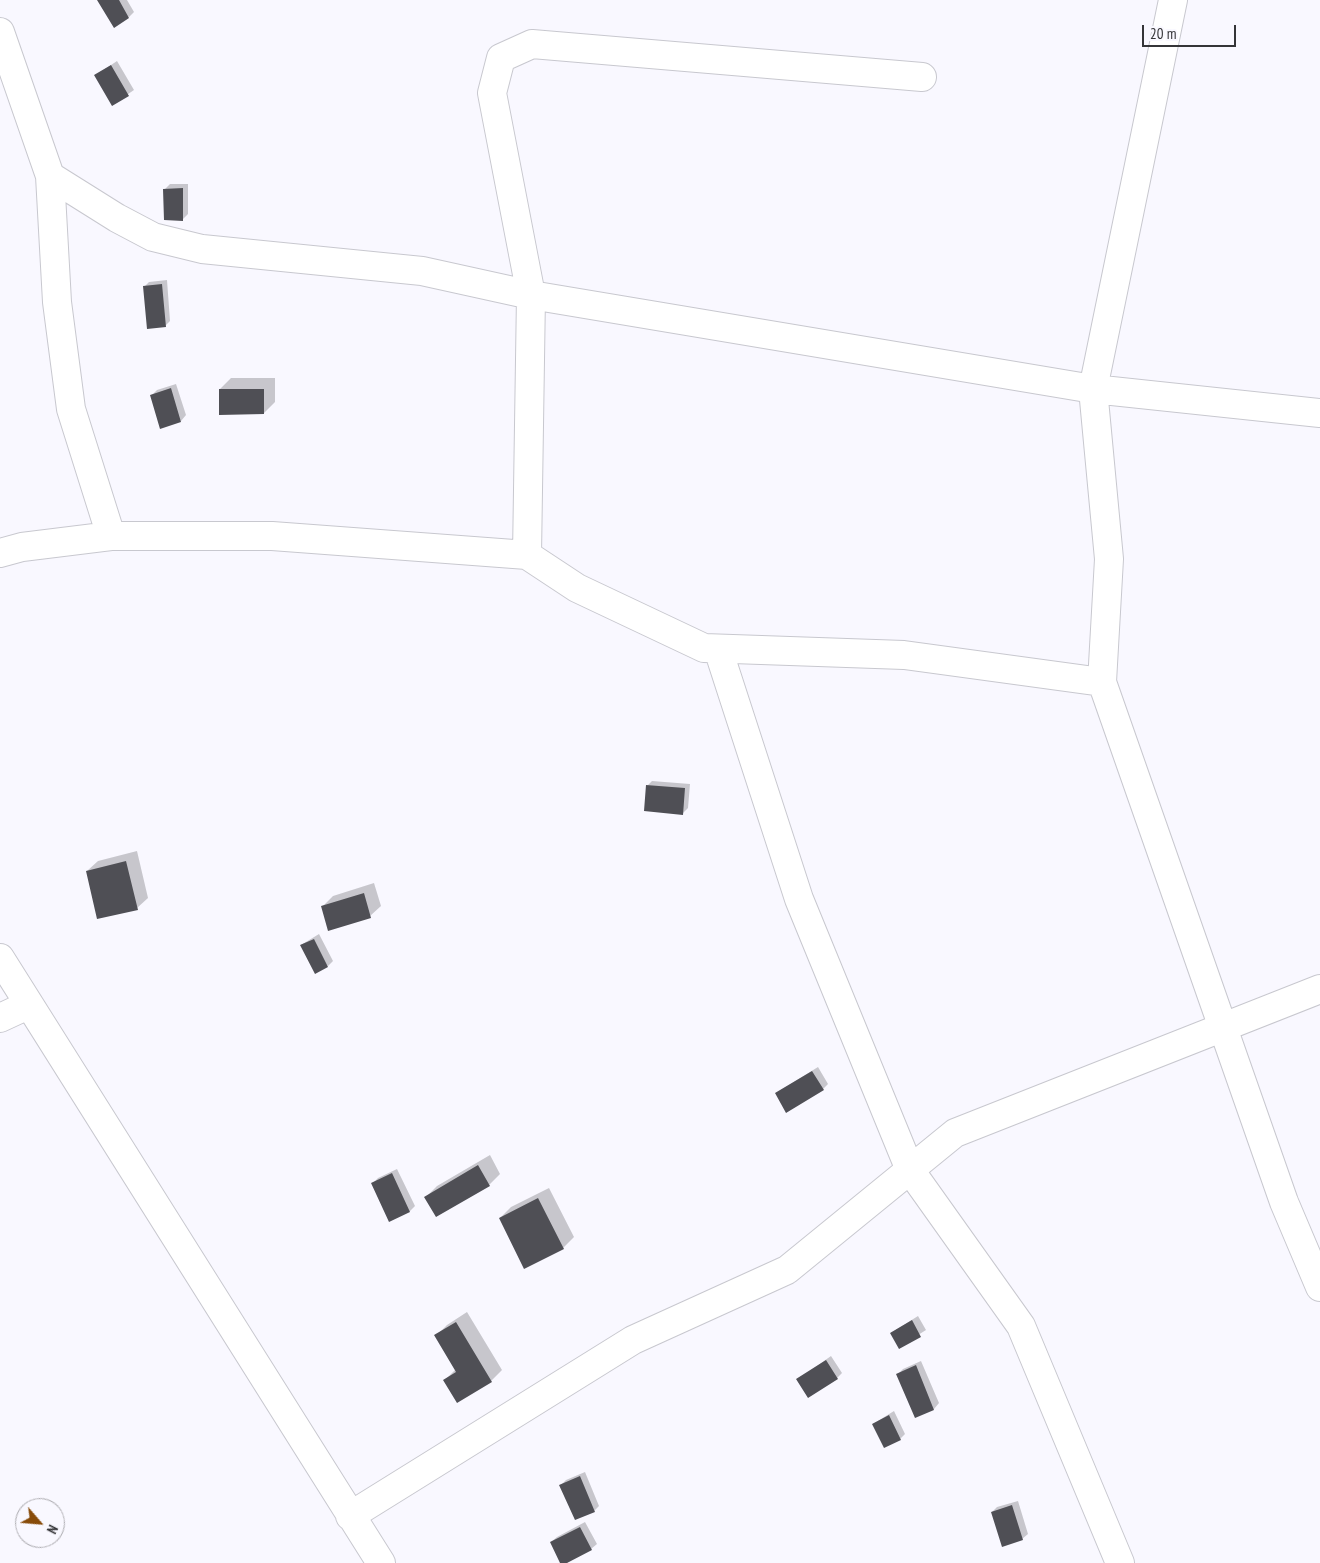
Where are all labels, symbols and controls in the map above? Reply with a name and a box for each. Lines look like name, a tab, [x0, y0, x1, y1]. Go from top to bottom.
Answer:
scale bar	[1145, 15, 1239, 47]
text: 20 m	[1150, 24, 1176, 43]
north arrow	[15, 1498, 65, 1548]
text: N	[43, 1522, 62, 1537]

